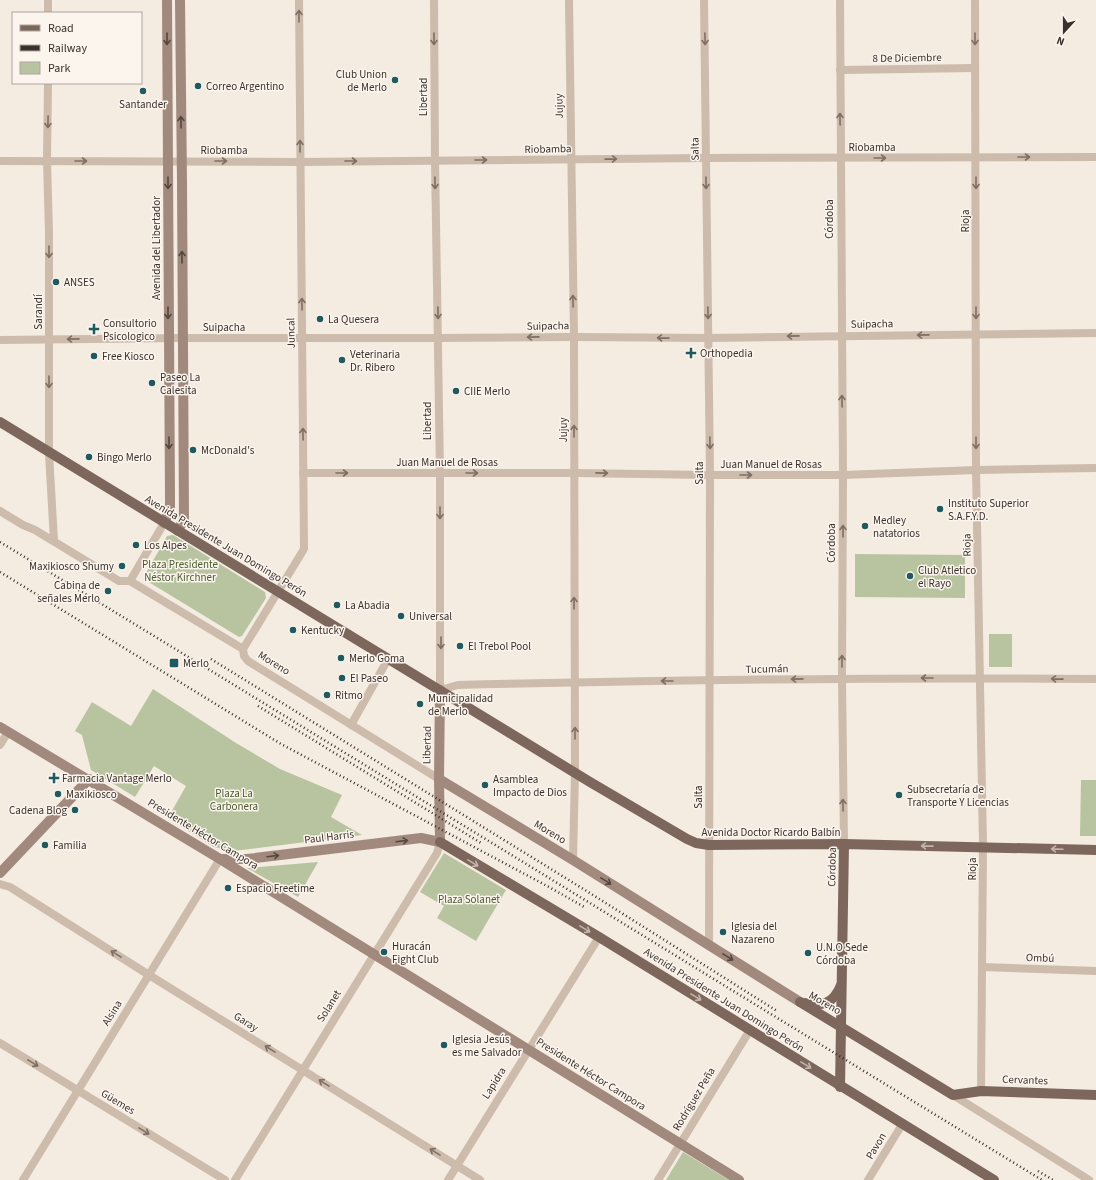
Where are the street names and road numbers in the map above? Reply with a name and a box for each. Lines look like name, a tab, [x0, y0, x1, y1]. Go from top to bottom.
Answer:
street label: 8 De Diciembre	[872, 50, 942, 66]
street label: Libertad	[416, 78, 431, 116]
street label: Jujuy	[551, 93, 567, 119]
street label: Salta	[687, 137, 703, 161]
street label: Riobamba	[849, 140, 896, 155]
street label: Riobamba	[524, 141, 572, 157]
street label: Riobamba	[201, 143, 248, 158]
street label: Avenida del Libertador	[149, 196, 164, 300]
street label: Córdoba	[822, 199, 837, 239]
street label: Rioja	[958, 209, 973, 233]
street label: Sarandí	[31, 294, 46, 330]
street label: Suipacha	[851, 316, 893, 332]
street label: Juncal	[283, 317, 299, 348]
street label: Suipacha	[527, 318, 569, 334]
street label: Suipacha	[203, 320, 245, 335]
street label: Libertad	[420, 402, 435, 440]
street label: Jujuy	[556, 417, 571, 443]
street label: Juan Manuel de Rosas	[396, 455, 498, 470]
street label: Juan Manuel de Rosas	[720, 457, 822, 472]
street label: Salta	[692, 461, 707, 485]
street label: Avenida Presidente Juan Domingo Perón	[142, 491, 310, 601]
street label: Córdoba	[824, 523, 839, 563]
street label: Rioja	[959, 533, 975, 557]
street label: Moreno	[255, 647, 293, 679]
street label: Tucumán	[745, 661, 789, 677]
street label: Libertad	[419, 726, 435, 764]
street label: Salta	[691, 785, 706, 809]
street label: Presidente Héctor Campora	[145, 795, 261, 873]
street label: Moreno	[531, 817, 569, 847]
street label: Avenida Doctor Ricardo Balbín	[701, 825, 841, 840]
street label: Paul Harris	[303, 826, 355, 847]
street label: Córdoba	[824, 847, 840, 887]
street label: Rioja	[965, 857, 980, 881]
street label: Avenida Presidente Juan Domingo Perón	[641, 944, 807, 1056]
street label: Ombú	[1025, 950, 1055, 966]
street label: Solanet	[313, 987, 345, 1025]
street label: Moreno	[806, 988, 844, 1018]
street label: Alsina	[98, 997, 126, 1029]
street label: Garay	[231, 1009, 261, 1035]
street label: Presidente Héctor Campora	[533, 1034, 649, 1114]
street label: Lapidra	[478, 1064, 510, 1102]
street label: Rodríguez Peña	[669, 1064, 719, 1134]
street label: Cervantes	[1002, 1072, 1049, 1088]
street label: Güemes	[98, 1086, 138, 1118]
street label: Pavon	[862, 1130, 890, 1162]

